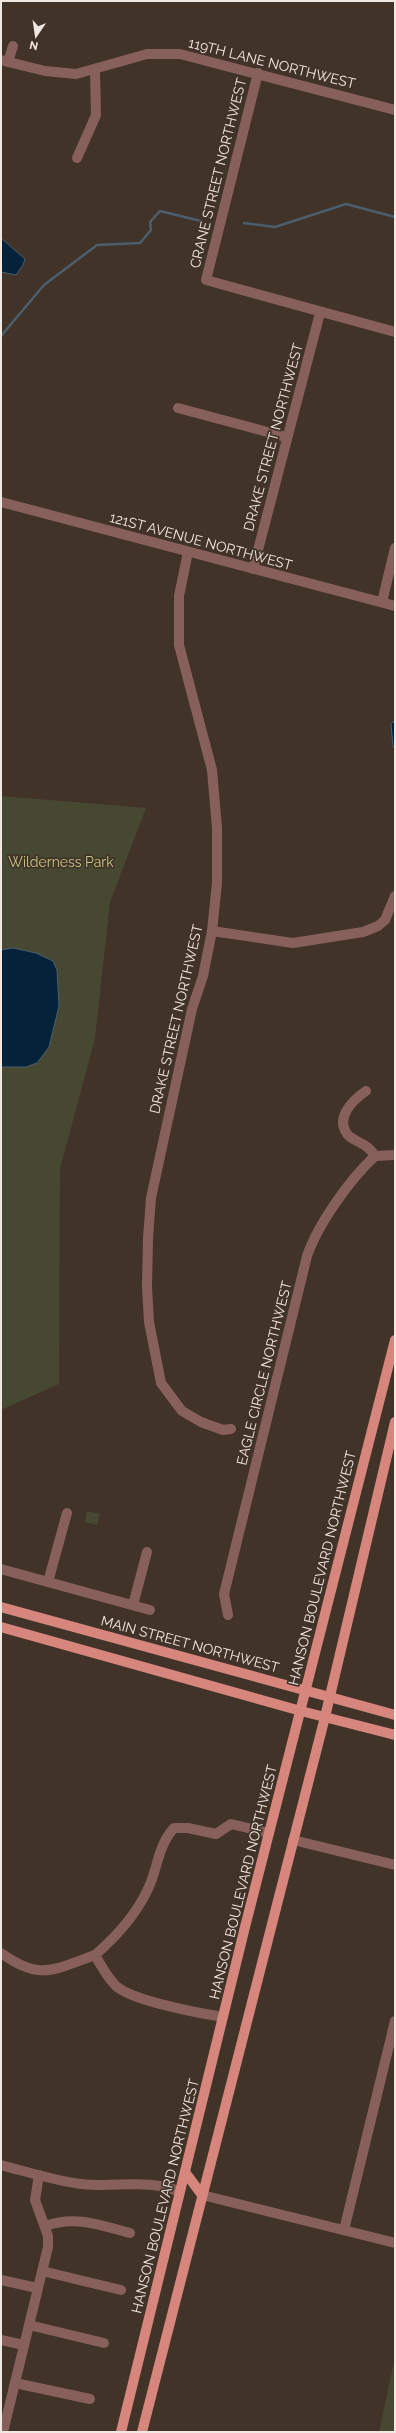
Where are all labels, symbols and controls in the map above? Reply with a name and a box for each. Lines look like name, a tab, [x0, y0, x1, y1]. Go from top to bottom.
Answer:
north arrow	[16, 16, 56, 56]
street label: 119TH LANE NORTHWEST	[187, 34, 358, 92]
text: N	[28, 38, 39, 53]
street label: CRANE STREET NORTHWEST	[187, 76, 250, 270]
street label: DRAKE STREET NORTHWEST	[240, 341, 306, 533]
street label: 121ST AVENUE NORTHWEST	[108, 509, 295, 573]
park label: Wilderness Park	[8, 854, 114, 870]
street label: DRAKE STREET NORTHWEST	[146, 922, 206, 1115]
street label: EAGLE CIRCLE NORTHWEST	[233, 1279, 295, 1467]
street label: HANSON BOULEVARD NORTHWEST	[285, 1449, 359, 1687]
street label: MAIN STREET NORTHWEST	[99, 1612, 281, 1676]
street label: HANSON BOULEVARD NORTHWEST	[206, 1763, 280, 2001]
street label: HANSON BOULEVARD NORTHWEST	[128, 2077, 202, 2315]

